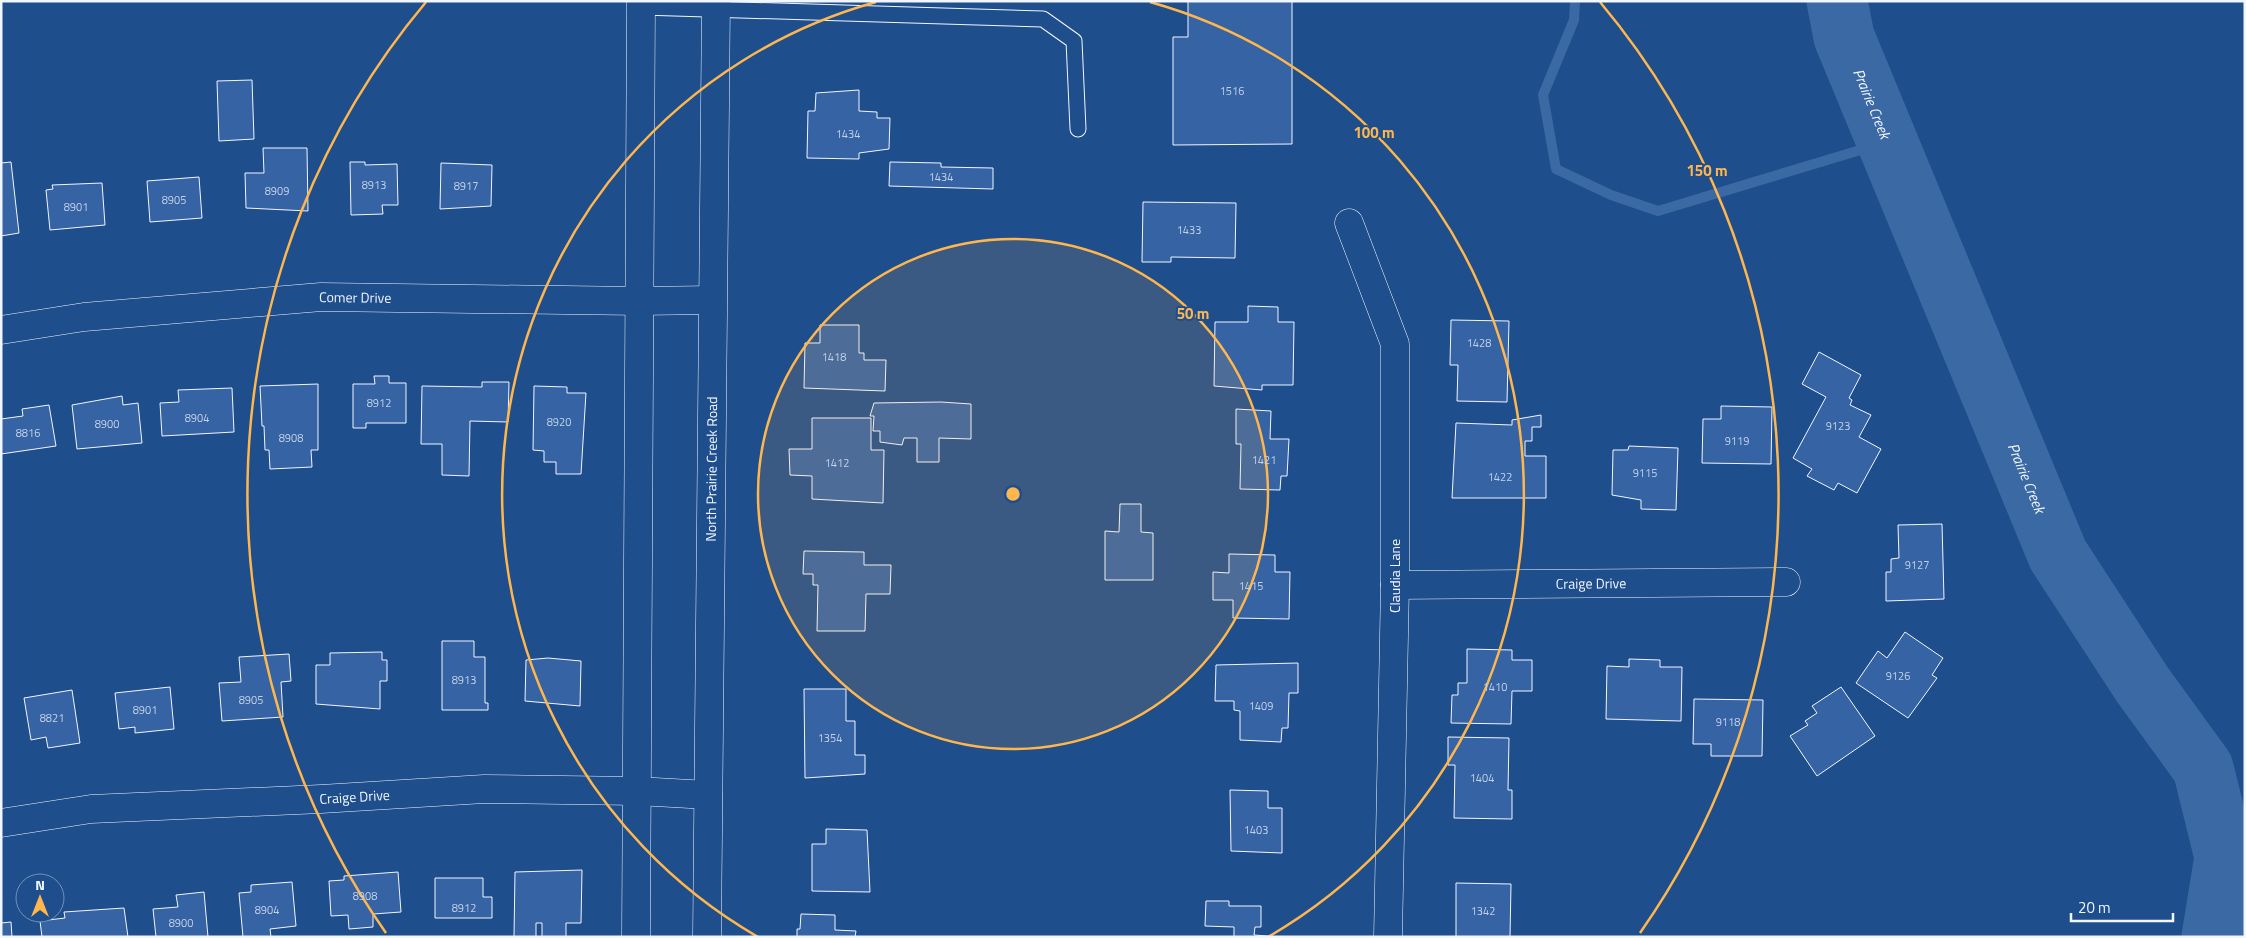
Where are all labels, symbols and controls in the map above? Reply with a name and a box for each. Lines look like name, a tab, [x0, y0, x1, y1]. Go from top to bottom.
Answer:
water label: Prairie Creek	[1847, 65, 1898, 144]
house number: 1516	[1220, 83, 1244, 99]
text: 100 m	[1353, 121, 1395, 144]
house number: 1434	[836, 126, 860, 142]
text: 150 m	[1686, 159, 1728, 182]
house number: 1434	[929, 169, 953, 185]
house number: 8913	[362, 177, 386, 193]
house number: 8917	[454, 178, 478, 194]
house number: 8909	[265, 183, 289, 199]
house number: 8905	[162, 192, 186, 208]
house number: 8901	[64, 199, 88, 215]
house number: 1433	[1177, 222, 1201, 238]
street label: Comer Drive	[319, 286, 391, 308]
text: 50 m	[1177, 302, 1209, 325]
house number: 1428	[1467, 335, 1491, 351]
house number: 1418	[822, 349, 846, 365]
house number: 8912	[367, 395, 391, 411]
street label: North Prairie Creek Road	[700, 396, 722, 542]
house number: 8904	[185, 410, 209, 426]
house number: 8920	[547, 414, 571, 430]
house number: 8900	[95, 416, 119, 432]
house number: 9123	[1826, 418, 1850, 434]
house number: 8816	[16, 425, 40, 441]
house number: 8908	[279, 430, 303, 446]
house number: 9119	[1725, 433, 1749, 449]
water label: Prairie Creek	[2002, 439, 2052, 519]
house number: 1421	[1252, 452, 1276, 468]
house number: 1412	[825, 455, 849, 471]
house number: 9115	[1633, 465, 1657, 481]
house number: 1422	[1488, 469, 1512, 485]
centre of rings	[1004, 485, 1022, 503]
street label: Claudia Lane	[1384, 539, 1405, 613]
house number: 9127	[1905, 557, 1929, 573]
street label: Craige Drive	[1556, 572, 1626, 594]
house number: 1415	[1239, 578, 1263, 594]
house number: 9126	[1886, 668, 1910, 684]
house number: 8913	[452, 672, 476, 688]
house number: 1410	[1483, 679, 1507, 695]
house number: 8905	[239, 692, 263, 708]
house number: 1409	[1249, 698, 1273, 714]
house number: 8901	[133, 702, 157, 718]
house number: 8821	[40, 710, 64, 726]
house number: 9118	[1716, 714, 1740, 730]
house number: 1354	[818, 730, 842, 746]
house number: 1404	[1470, 770, 1494, 786]
street label: Craige Drive	[319, 784, 390, 809]
house number: 1403	[1244, 822, 1268, 838]
north arrow	[15, 873, 65, 923]
text: N	[35, 874, 45, 895]
house number: 8908	[353, 888, 377, 904]
scale bar	[2071, 890, 2174, 922]
text: 20 m	[2078, 896, 2111, 919]
house number: 8912	[452, 900, 476, 916]
house number: 8904	[255, 902, 279, 918]
house number: 1342	[1471, 903, 1495, 919]
house number: 8900	[169, 915, 193, 931]

